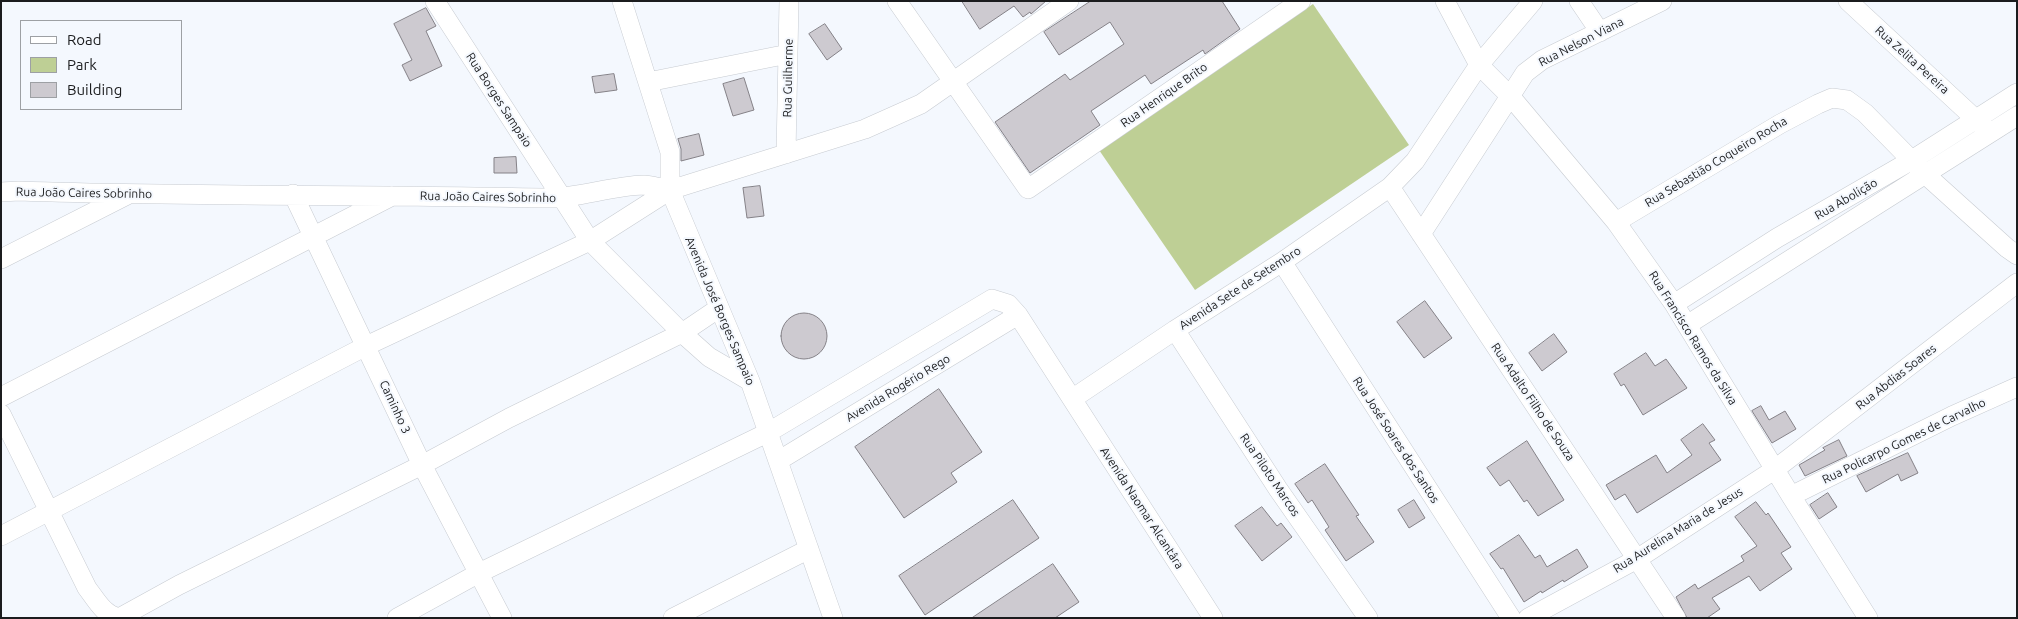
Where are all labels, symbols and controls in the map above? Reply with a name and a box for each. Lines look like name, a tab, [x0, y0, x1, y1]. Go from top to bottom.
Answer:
street label: Rua Nelson Viana	[1536, 14, 1626, 70]
legend	[20, 20, 182, 110]
street label: Rua Zelita Pereira	[1872, 23, 1952, 97]
text: Road	[67, 31, 102, 48]
street label: Rua Guilherme	[780, 38, 796, 118]
street label: Rua Borges Sampaio	[463, 50, 535, 150]
text: Park	[67, 56, 97, 73]
street label: Rua Henrique Brito	[1118, 60, 1210, 130]
text: Building	[67, 81, 122, 98]
street label: Rua Sebastião Coqueiro Rocha	[1642, 114, 1790, 210]
street label: Rua Abolição	[1812, 175, 1880, 223]
street label: Rua João Caires Sobrinho	[16, 185, 152, 201]
street label: Rua João Caires Sobrinho	[420, 189, 556, 205]
street label: Avenida José Borges Sampaio	[682, 235, 758, 387]
street label: Avenida Sete de Setembro	[1176, 243, 1304, 333]
street label: Rua Francisco Ramos da Silva	[1646, 268, 1740, 408]
street label: Rua Adalto Filho de Souza	[1488, 340, 1578, 464]
street label: Rua Abdias Soares	[1853, 341, 1939, 413]
street label: Avenida Rogério Rego	[843, 351, 953, 425]
street label: Rua José Soares dos Santos	[1350, 374, 1442, 506]
street label: Caminho 3	[376, 378, 414, 436]
street label: Rua Policarpo Gomes de Carvalho	[1820, 395, 1988, 487]
street label: Rua Piloto Marcos	[1237, 431, 1303, 519]
street label: Avenida Naomar Alcantâra	[1097, 444, 1187, 572]
street label: Rua Aurelina Maria de Jesus	[1611, 484, 1745, 576]

